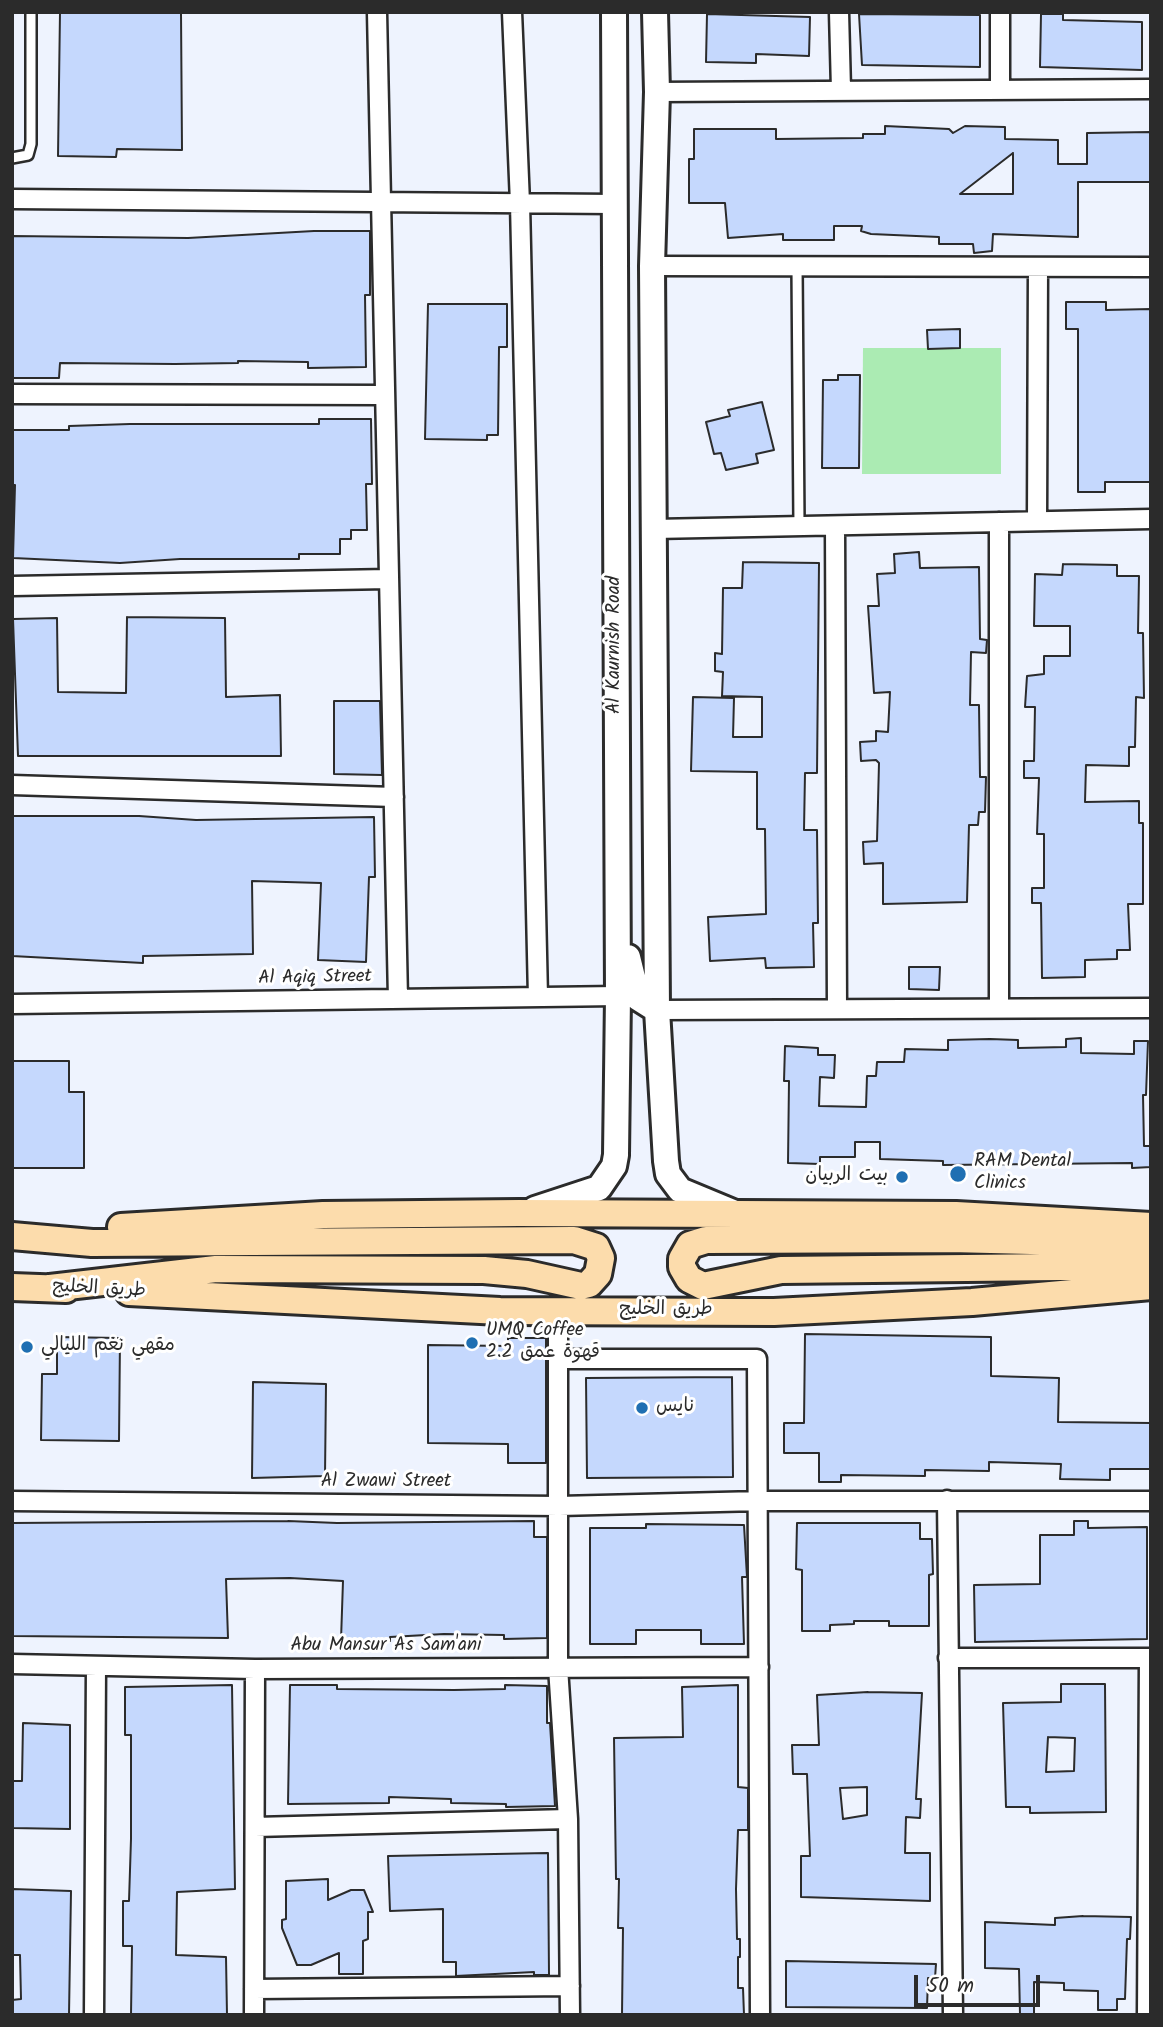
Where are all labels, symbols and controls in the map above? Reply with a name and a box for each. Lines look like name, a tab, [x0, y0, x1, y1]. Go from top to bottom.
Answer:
street label: Al Kaurnish Road	[605, 576, 627, 714]
street label: Al Aqiq Street	[258, 967, 372, 991]
place label: RAM Dental Clinics	[974, 1152, 1071, 1196]
marker: RAM Dental Clinics	[948, 1164, 968, 1184]
place label: بيت الربيان	[805, 1166, 888, 1188]
marker: بيت الربيان	[894, 1169, 910, 1185]
street label: طريق الخليج	[52, 1276, 146, 1304]
street label: طريق الخليج	[619, 1300, 713, 1322]
place label: UMQ Coffee 2.2 قهوة عمق	[486, 1321, 600, 1365]
marker: UMQ Coffee 2.2 قهوة عمق	[464, 1335, 480, 1351]
place label: مقهي نغم الليالي	[41, 1336, 175, 1358]
marker: مقهي نغم الليالي	[19, 1339, 35, 1355]
place label: نايس	[656, 1397, 694, 1419]
marker: نايس	[634, 1400, 650, 1416]
street label: Al Zwawi Street	[321, 1472, 451, 1494]
street label: Abu Mansur As Sam'ani	[290, 1636, 482, 1658]
scale bar	[918, 1960, 1044, 2004]
text: 50 m	[927, 1970, 974, 2003]

